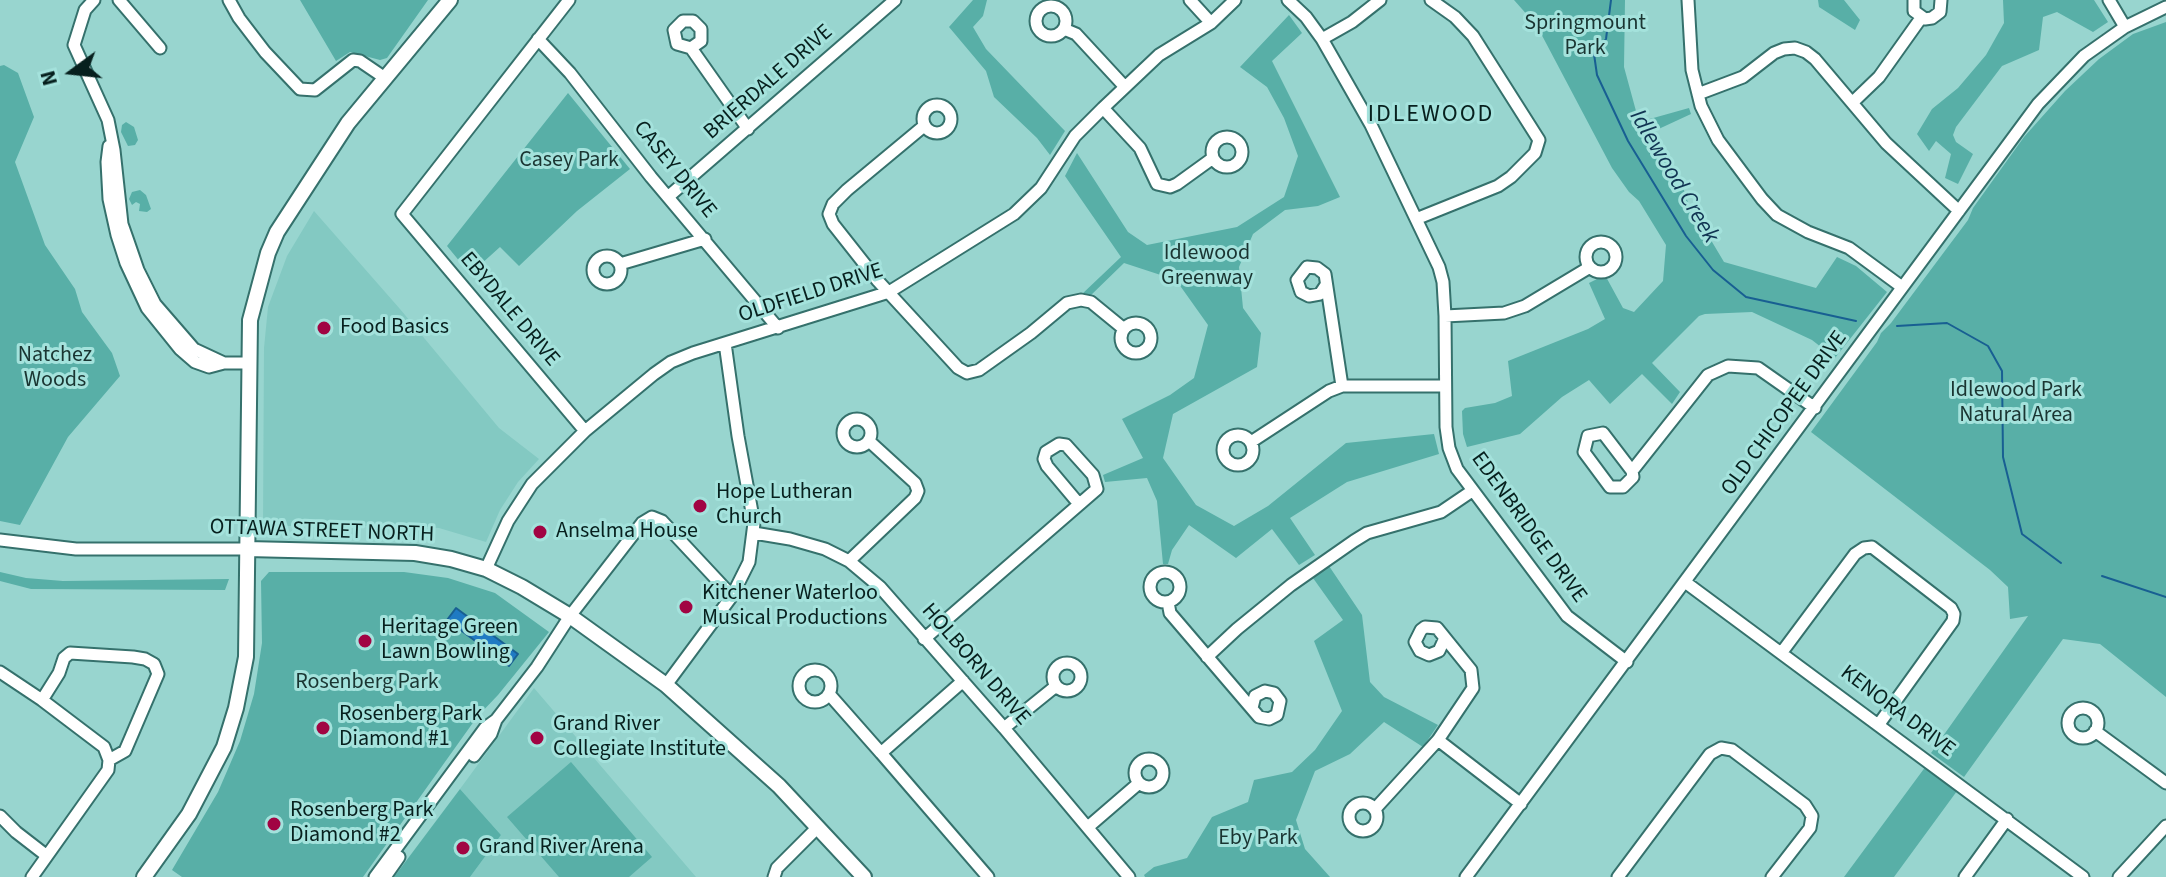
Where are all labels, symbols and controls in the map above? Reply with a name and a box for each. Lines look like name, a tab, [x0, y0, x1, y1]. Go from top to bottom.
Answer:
park label: Springmount Park	[1524, 11, 1646, 62]
street label: BRIERDALE DRIVE	[699, 20, 839, 146]
north arrow	[32, 32, 112, 112]
text: N	[31, 67, 66, 89]
district label: IDLEWOOD	[1368, 102, 1494, 130]
water label: Idlewood Creek	[1622, 105, 1724, 249]
street label: CASEY DRIVE	[627, 116, 721, 224]
park label: Casey Park	[519, 148, 619, 174]
park label: Idlewood Greenway	[1161, 241, 1253, 292]
street label: EBYDALE DRIVE	[453, 247, 565, 373]
street label: OLDFIELD DRIVE	[735, 258, 887, 330]
place label: Food Basics	[340, 315, 449, 341]
marker: Food Basics	[315, 319, 333, 337]
street label: OLD CHICOPEE DRIVE	[1716, 326, 1854, 502]
park label: Natchez Woods	[18, 343, 92, 394]
park label: Idlewood Park Natural Area	[1950, 378, 2082, 430]
street label: EDENBRIDGE DRIVE	[1464, 447, 1592, 609]
place label: Hope Lutheran Church	[716, 480, 853, 532]
marker: Hope Lutheran Church	[691, 497, 709, 515]
street label: OTTAWA STREET NORTH	[209, 515, 435, 549]
place label: Anselma House	[556, 519, 698, 545]
marker: Anselma House	[531, 523, 549, 541]
place label: Kitchener Waterloo Musical Productions	[702, 581, 887, 632]
marker: Kitchener Waterloo Musical Productions	[677, 598, 695, 616]
street label: HOLBORN DRIVE	[915, 599, 1035, 731]
place label: Heritage Green Lawn Bowling	[381, 615, 518, 666]
marker: Heritage Green Lawn Bowling	[356, 632, 374, 650]
street label: KENORA DRIVE	[1834, 660, 1960, 764]
park label: Rosenberg Park	[295, 670, 439, 696]
place label: Rosenberg Park Diamond #1	[339, 702, 482, 754]
place label: Grand River Collegiate Institute	[553, 712, 726, 764]
marker: Rosenberg Park Diamond #1	[314, 719, 332, 737]
marker: Grand River Collegiate Institute	[528, 729, 546, 747]
place label: Rosenberg Park Diamond #2	[290, 798, 433, 850]
marker: Rosenberg Park Diamond #2	[265, 815, 283, 833]
park label: Eby Park	[1218, 826, 1298, 852]
place label: Grand River Arena	[479, 835, 644, 861]
marker: Grand River Arena	[454, 839, 472, 857]

